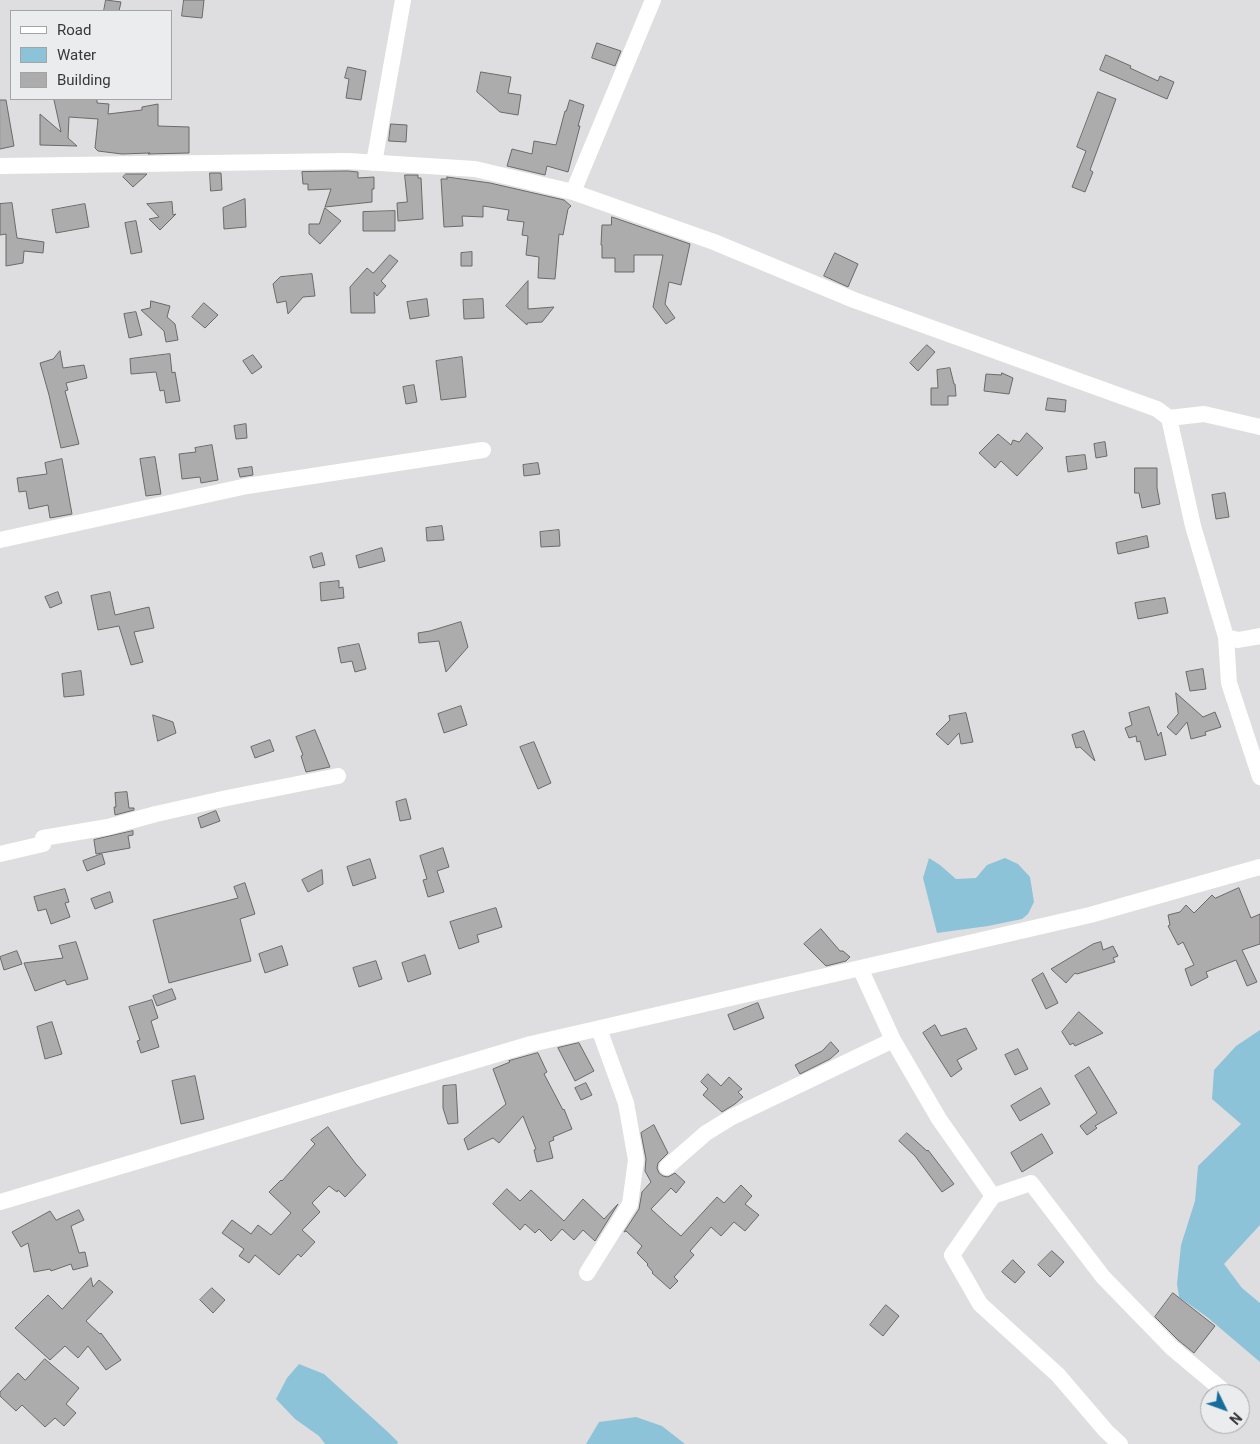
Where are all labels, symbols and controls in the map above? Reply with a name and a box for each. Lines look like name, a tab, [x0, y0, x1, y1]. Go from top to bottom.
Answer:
legend	[10, 10, 172, 100]
text: Road	[57, 21, 91, 39]
text: Water	[57, 46, 96, 64]
text: Building	[57, 71, 111, 89]
north arrow	[1200, 1384, 1250, 1434]
text: N	[1226, 1409, 1245, 1427]

